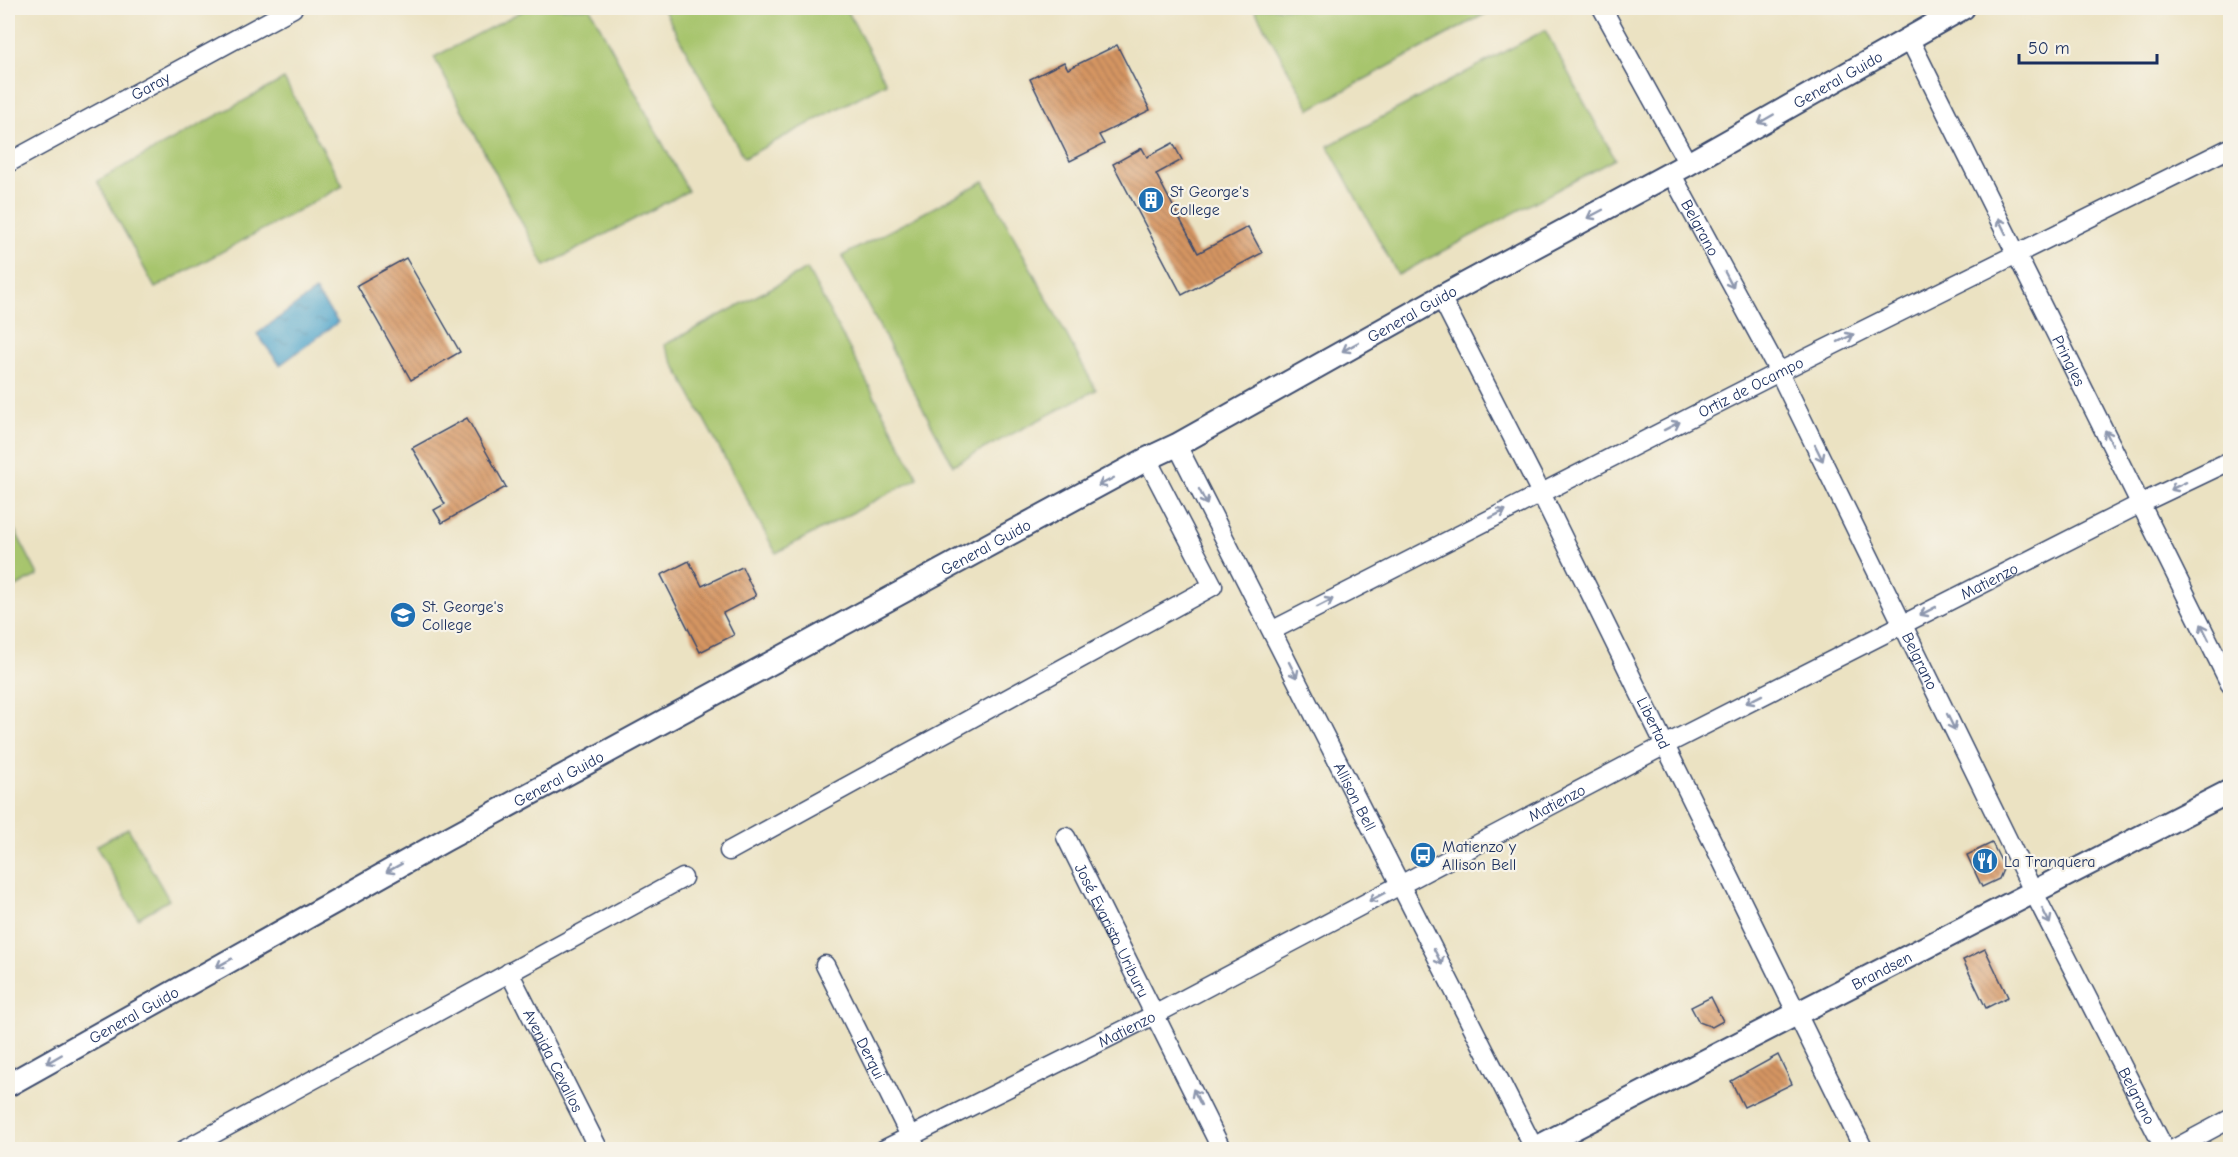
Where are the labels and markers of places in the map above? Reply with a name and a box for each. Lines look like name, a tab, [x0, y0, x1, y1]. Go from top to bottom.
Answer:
place label: St George's College	[1170, 183, 1249, 219]
building icon: St George's College	[1136, 185, 1166, 215]
place label: St. George's College	[422, 598, 504, 634]
school or university icon: St. George's College	[388, 600, 418, 630]
place label: Matienzo y Allison Bell	[1442, 838, 1517, 874]
bus stop icon: Matienzo y Allison Bell	[1408, 840, 1438, 870]
restaurant icon: La Tranquera	[1970, 846, 2000, 876]
place label: La Tranquera	[2004, 853, 2096, 871]

